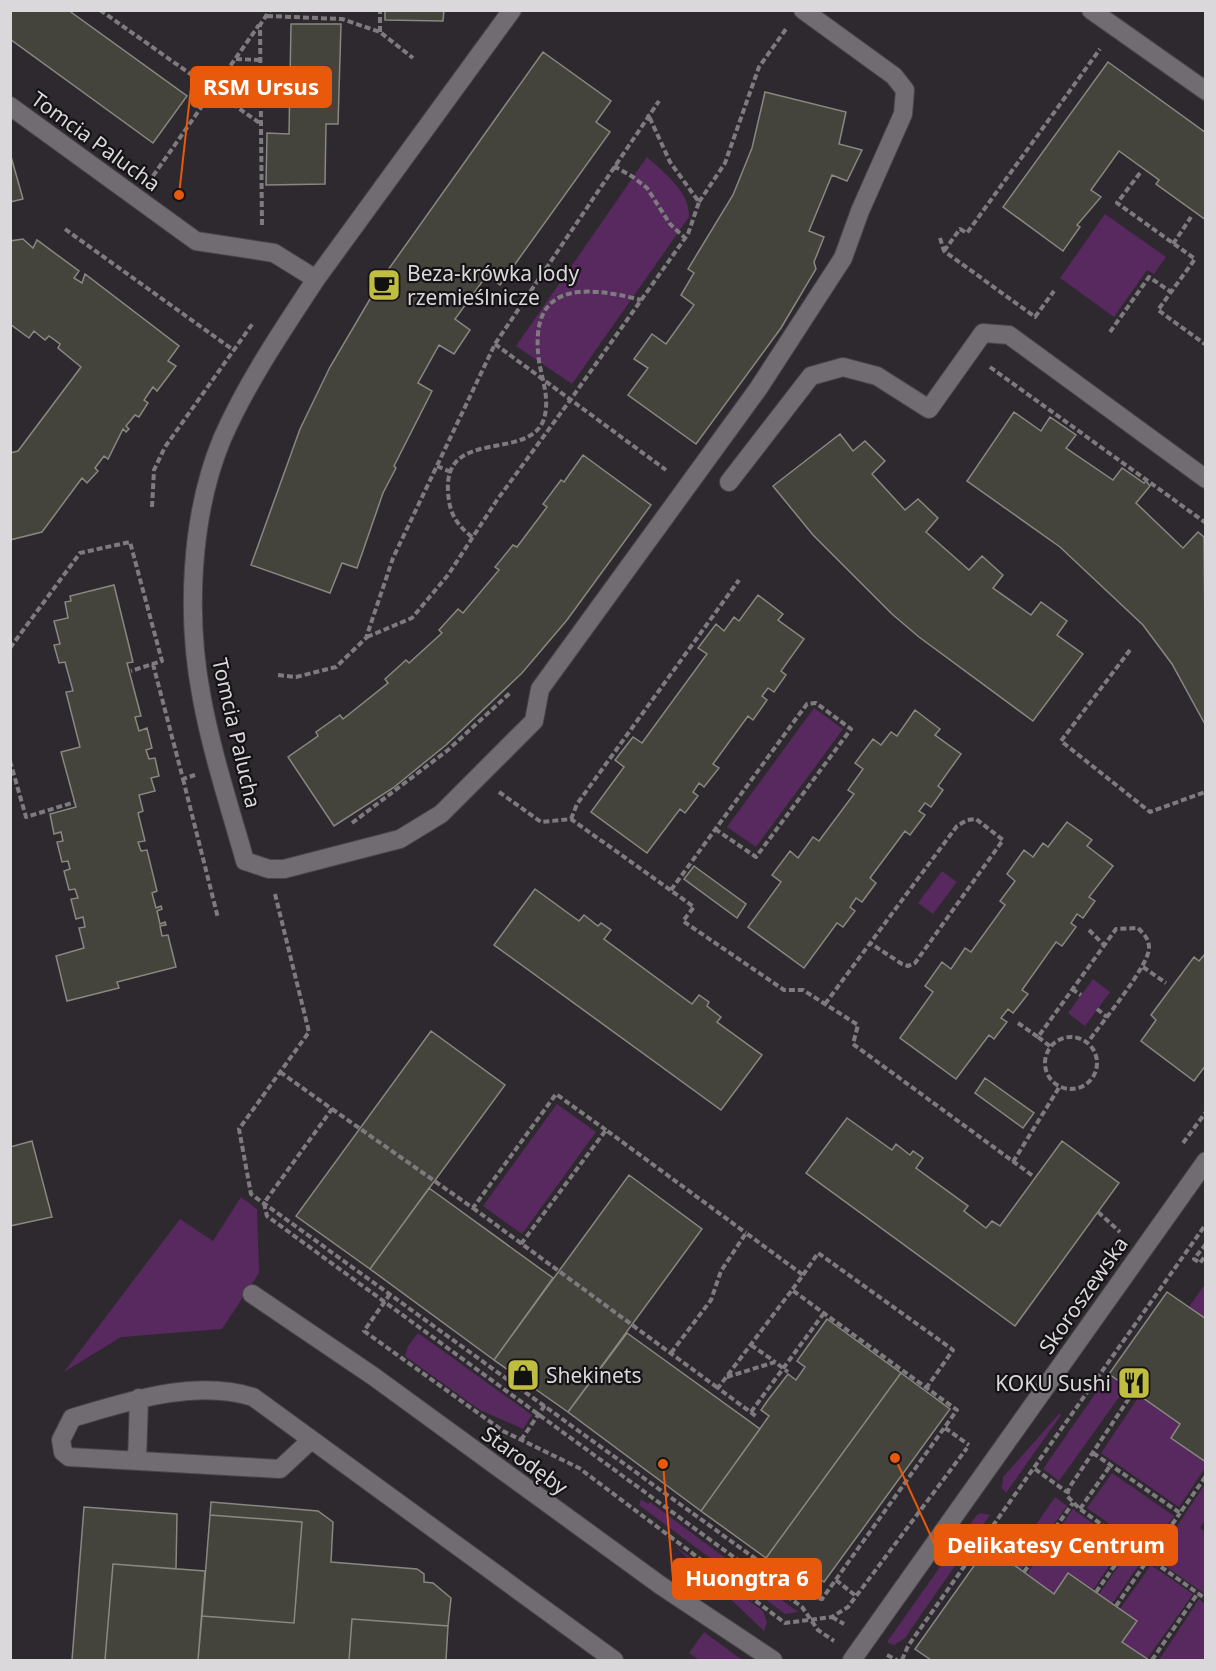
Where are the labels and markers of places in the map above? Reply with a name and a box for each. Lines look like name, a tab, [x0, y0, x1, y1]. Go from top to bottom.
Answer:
callout: RSM Ursus	[191, 67, 331, 107]
place label: Beza-krówka lody rzemieślnicze	[407, 259, 579, 311]
cafe icon: Beza-krówka lody rzemieślnicze	[366, 267, 402, 303]
shop icon: Shekinets	[505, 1357, 541, 1393]
place label: Shekinets	[546, 1361, 641, 1389]
restaurant icon: KOKU Sushi	[1116, 1365, 1152, 1401]
place label: KOKU Sushi	[995, 1369, 1111, 1397]
callout: Delikatesy Centrum	[935, 1525, 1177, 1565]
callout: Huongtra 6	[673, 1559, 821, 1599]

